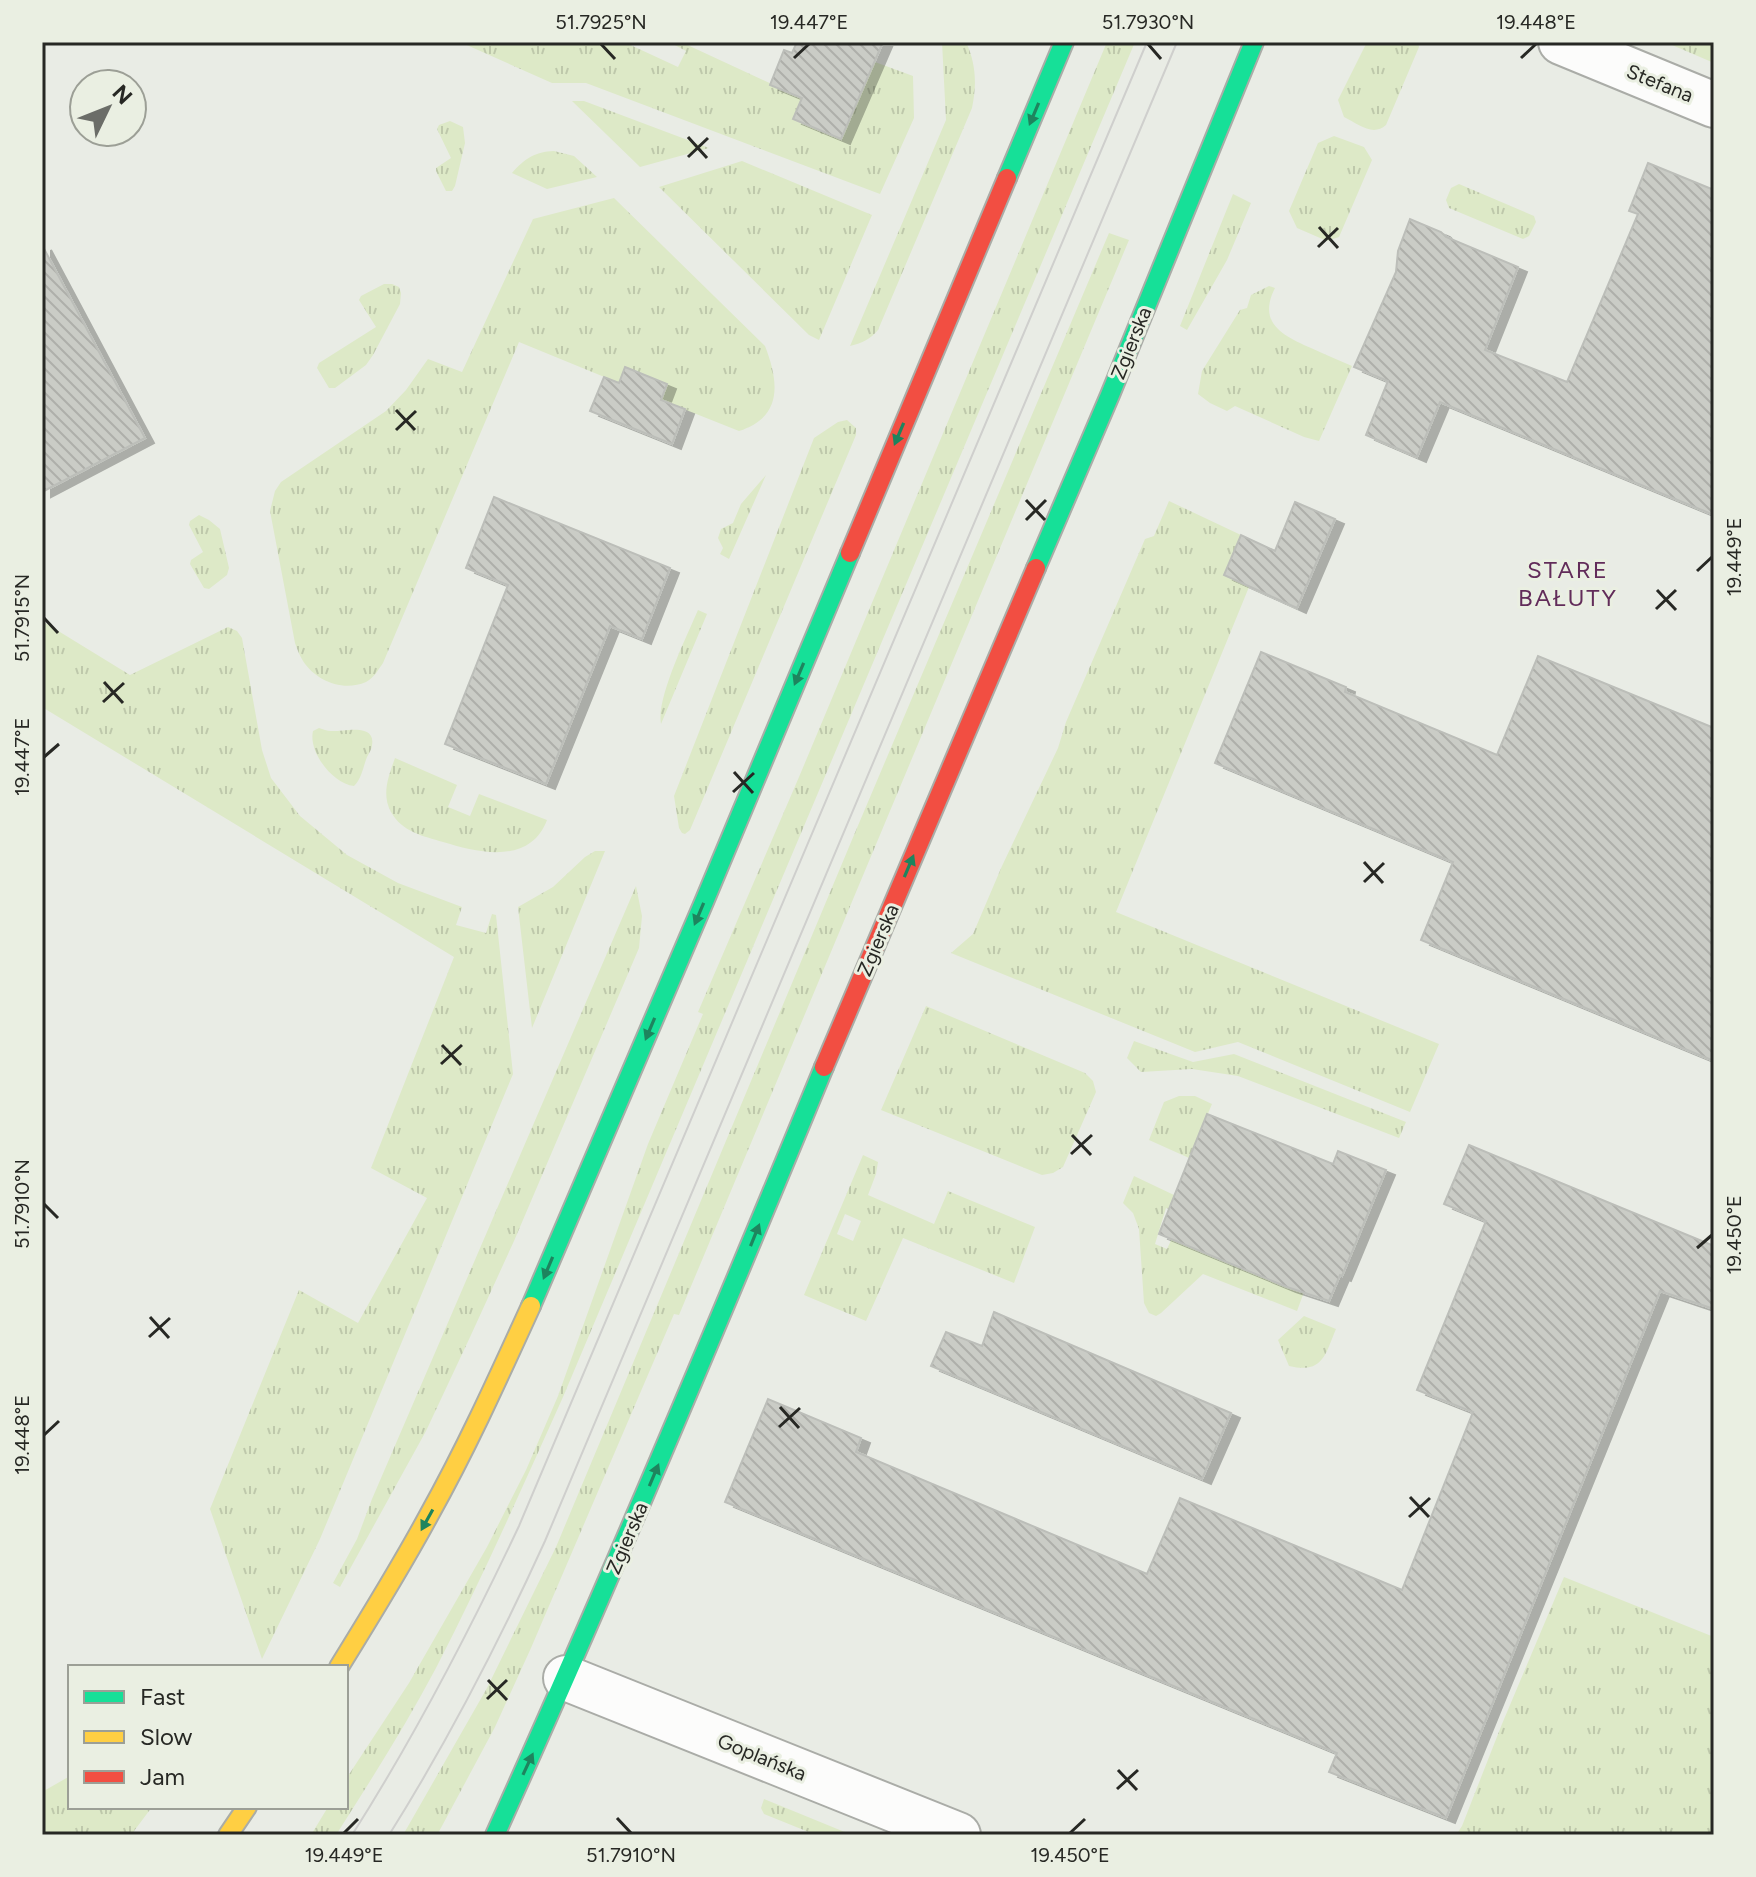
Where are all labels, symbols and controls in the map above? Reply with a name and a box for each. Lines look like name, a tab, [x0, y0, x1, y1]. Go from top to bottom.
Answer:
text: 51.7925°N	[555, 10, 647, 34]
text: 19.447°E	[770, 10, 848, 34]
text: 51.7930°N	[1102, 10, 1194, 34]
text: 19.448°E	[1496, 10, 1576, 34]
street label: Stefana	[1623, 59, 1697, 107]
north arrow	[68, 68, 148, 148]
text: N	[107, 79, 138, 110]
one-way arrow	[1027, 102, 1040, 126]
street label: Zgierska	[1106, 303, 1156, 383]
one-way arrow	[893, 422, 906, 446]
text: 19.449°E	[1722, 517, 1746, 597]
district label: STARE BAŁUTY	[1518, 555, 1618, 612]
text: 51.7915°N	[10, 574, 34, 662]
one-way arrow	[793, 662, 806, 686]
text: 19.447°E	[10, 718, 34, 796]
one-way arrow	[903, 854, 916, 878]
street label: Zgierska	[852, 900, 904, 980]
one-way arrow	[693, 902, 706, 926]
one-way arrow	[644, 1017, 657, 1041]
text: 51.7910°N	[10, 1159, 34, 1249]
text: 19.450°E	[1722, 1195, 1746, 1275]
one-way arrow	[748, 1223, 761, 1247]
one-way arrow	[541, 1256, 554, 1280]
text: 19.448°E	[10, 1395, 34, 1475]
one-way arrow	[648, 1463, 661, 1487]
street label: Zgierska	[601, 1498, 653, 1578]
one-way arrow	[420, 1509, 434, 1531]
legend	[68, 1665, 348, 1809]
text: Fast	[140, 1682, 185, 1711]
text: Slow	[140, 1722, 193, 1751]
street label: Goplańska	[714, 1728, 810, 1786]
one-way arrow	[521, 1753, 535, 1776]
text: Jam	[140, 1762, 185, 1791]
text: 19.449°E	[304, 1843, 384, 1867]
text: 51.7910°N	[586, 1843, 676, 1867]
text: 19.450°E	[1030, 1843, 1110, 1867]

